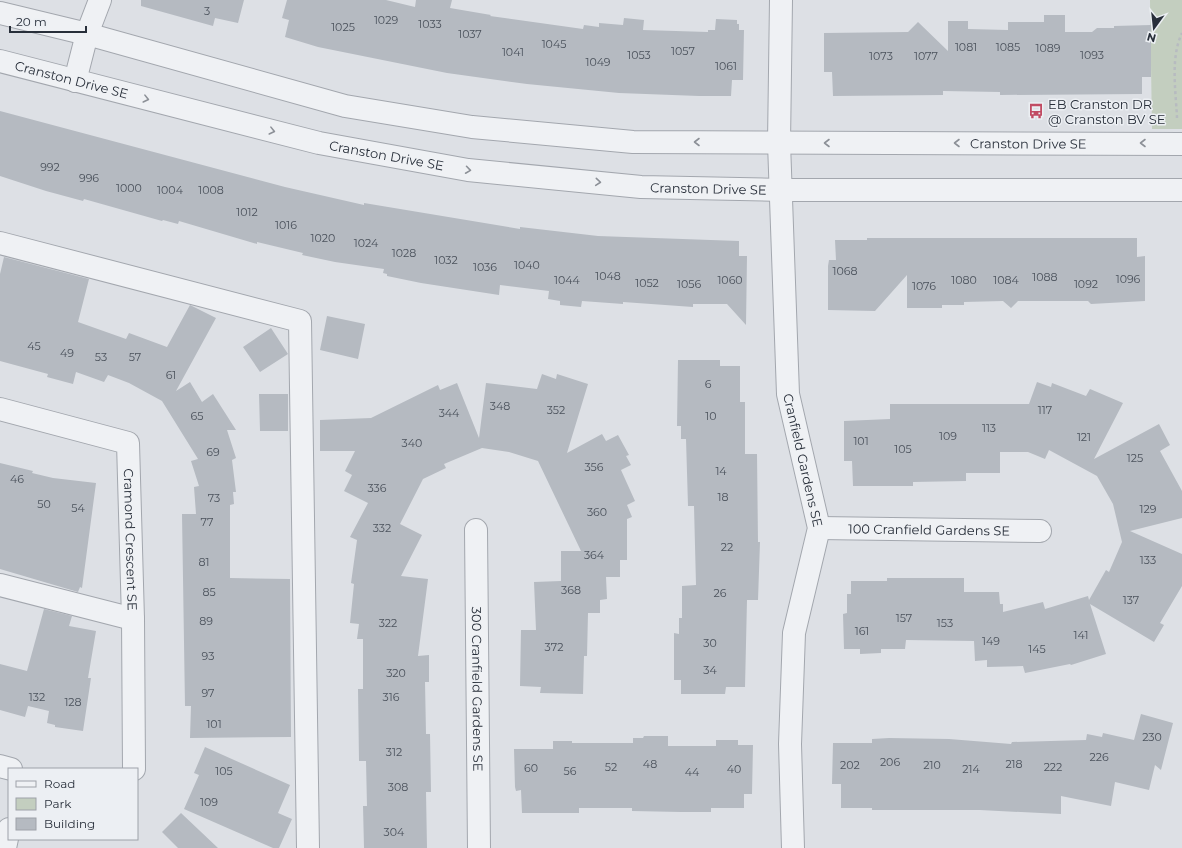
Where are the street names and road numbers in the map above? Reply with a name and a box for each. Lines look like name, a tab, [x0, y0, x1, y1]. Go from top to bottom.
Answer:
street label: Cranston Drive SE	[13, 57, 130, 102]
street label: Cranston Drive SE	[970, 135, 1086, 152]
street label: Cranston Drive SE	[328, 137, 445, 173]
street label: Cranston Drive SE	[650, 179, 767, 198]
street label: Cranfield Gardens SE	[780, 392, 826, 528]
street label: Cramond Crescent SE	[121, 468, 141, 611]
street label: 100 Cranfield Gardens SE	[848, 520, 1010, 539]
street label: 300 Cranfield Gardens SE	[469, 607, 486, 771]

